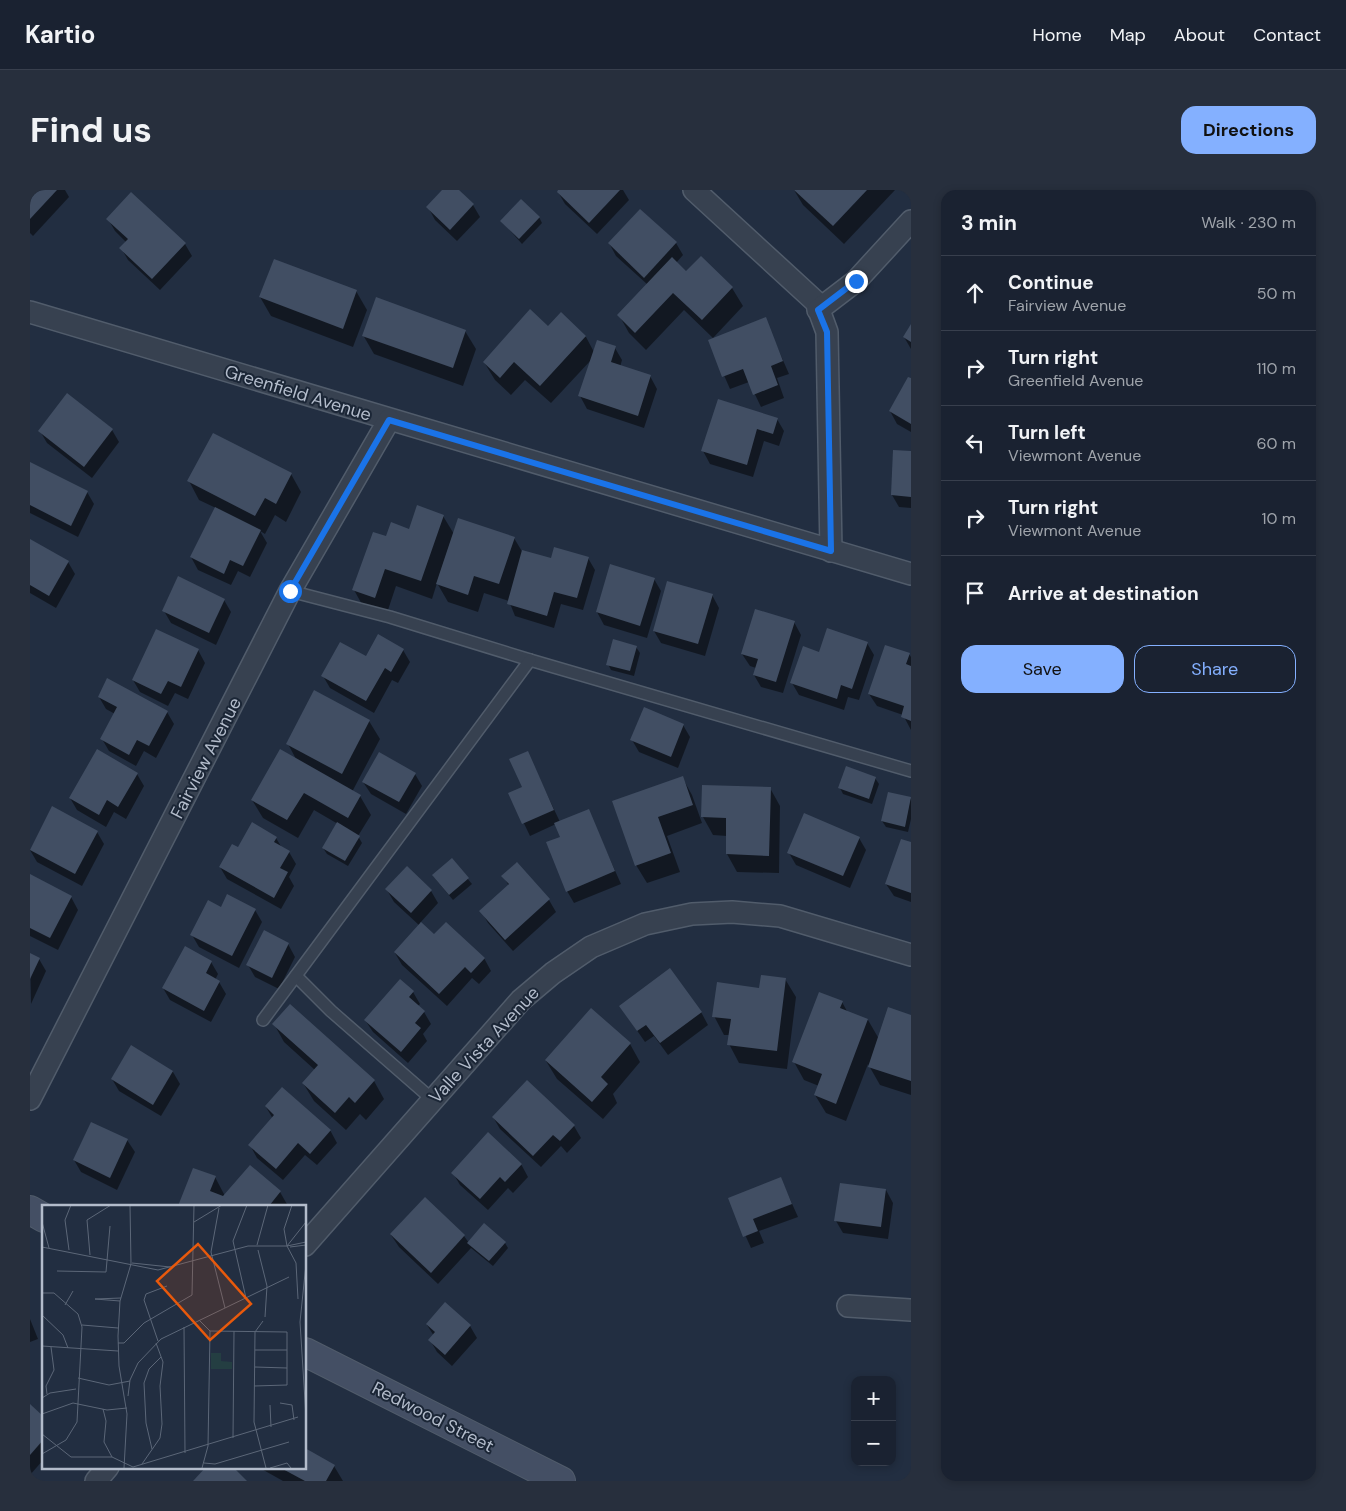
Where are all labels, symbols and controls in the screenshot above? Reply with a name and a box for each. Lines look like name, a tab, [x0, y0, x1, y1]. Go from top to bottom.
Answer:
text: Kartio	[25, 19, 95, 50]
text: Home	[1032, 23, 1082, 47]
text: Map	[1110, 23, 1146, 47]
text: About	[1174, 23, 1225, 47]
text: Contact	[1253, 23, 1321, 47]
button: Directions	[1181, 106, 1316, 154]
text: Find us	[30, 107, 152, 153]
text: 3 min	[961, 209, 1017, 237]
text: Walk · 230 m	[1201, 212, 1296, 233]
route end	[845, 270, 868, 293]
text: Continue	[1008, 270, 1094, 295]
icon: ahead	[961, 279, 989, 307]
text: 50 m	[1257, 283, 1296, 304]
text: Fairview Avenue	[1008, 295, 1126, 316]
text: Turn right	[1008, 345, 1098, 370]
icon: right	[961, 354, 989, 382]
text: 110 m	[1257, 358, 1296, 379]
street label: Greenfield Avenue	[222, 359, 374, 427]
text: Greenfield Avenue	[1008, 370, 1143, 391]
text: Turn left	[1008, 420, 1086, 445]
icon: left	[961, 429, 989, 457]
text: 60 m	[1256, 433, 1296, 454]
text: Viewmont Avenue	[1008, 445, 1141, 466]
text: Turn right	[1008, 495, 1098, 520]
icon: right	[961, 504, 989, 532]
text: 10 m	[1262, 508, 1296, 529]
text: Viewmont Avenue	[1008, 520, 1141, 541]
icon: arrive	[961, 579, 989, 607]
route start	[279, 580, 302, 603]
text: Arrive at destination	[1008, 581, 1199, 606]
button: Save	[961, 645, 1124, 693]
button: Share	[1134, 645, 1296, 693]
street label: Fairview Avenue	[165, 693, 247, 823]
street label: Valle Vista Avenue	[424, 981, 544, 1109]
inset map	[42, 1205, 306, 1468]
street label: Redwood Street	[368, 1376, 498, 1458]
map controls	[851, 1376, 896, 1466]
button: +	[851, 1376, 896, 1421]
button: −	[851, 1421, 896, 1466]

